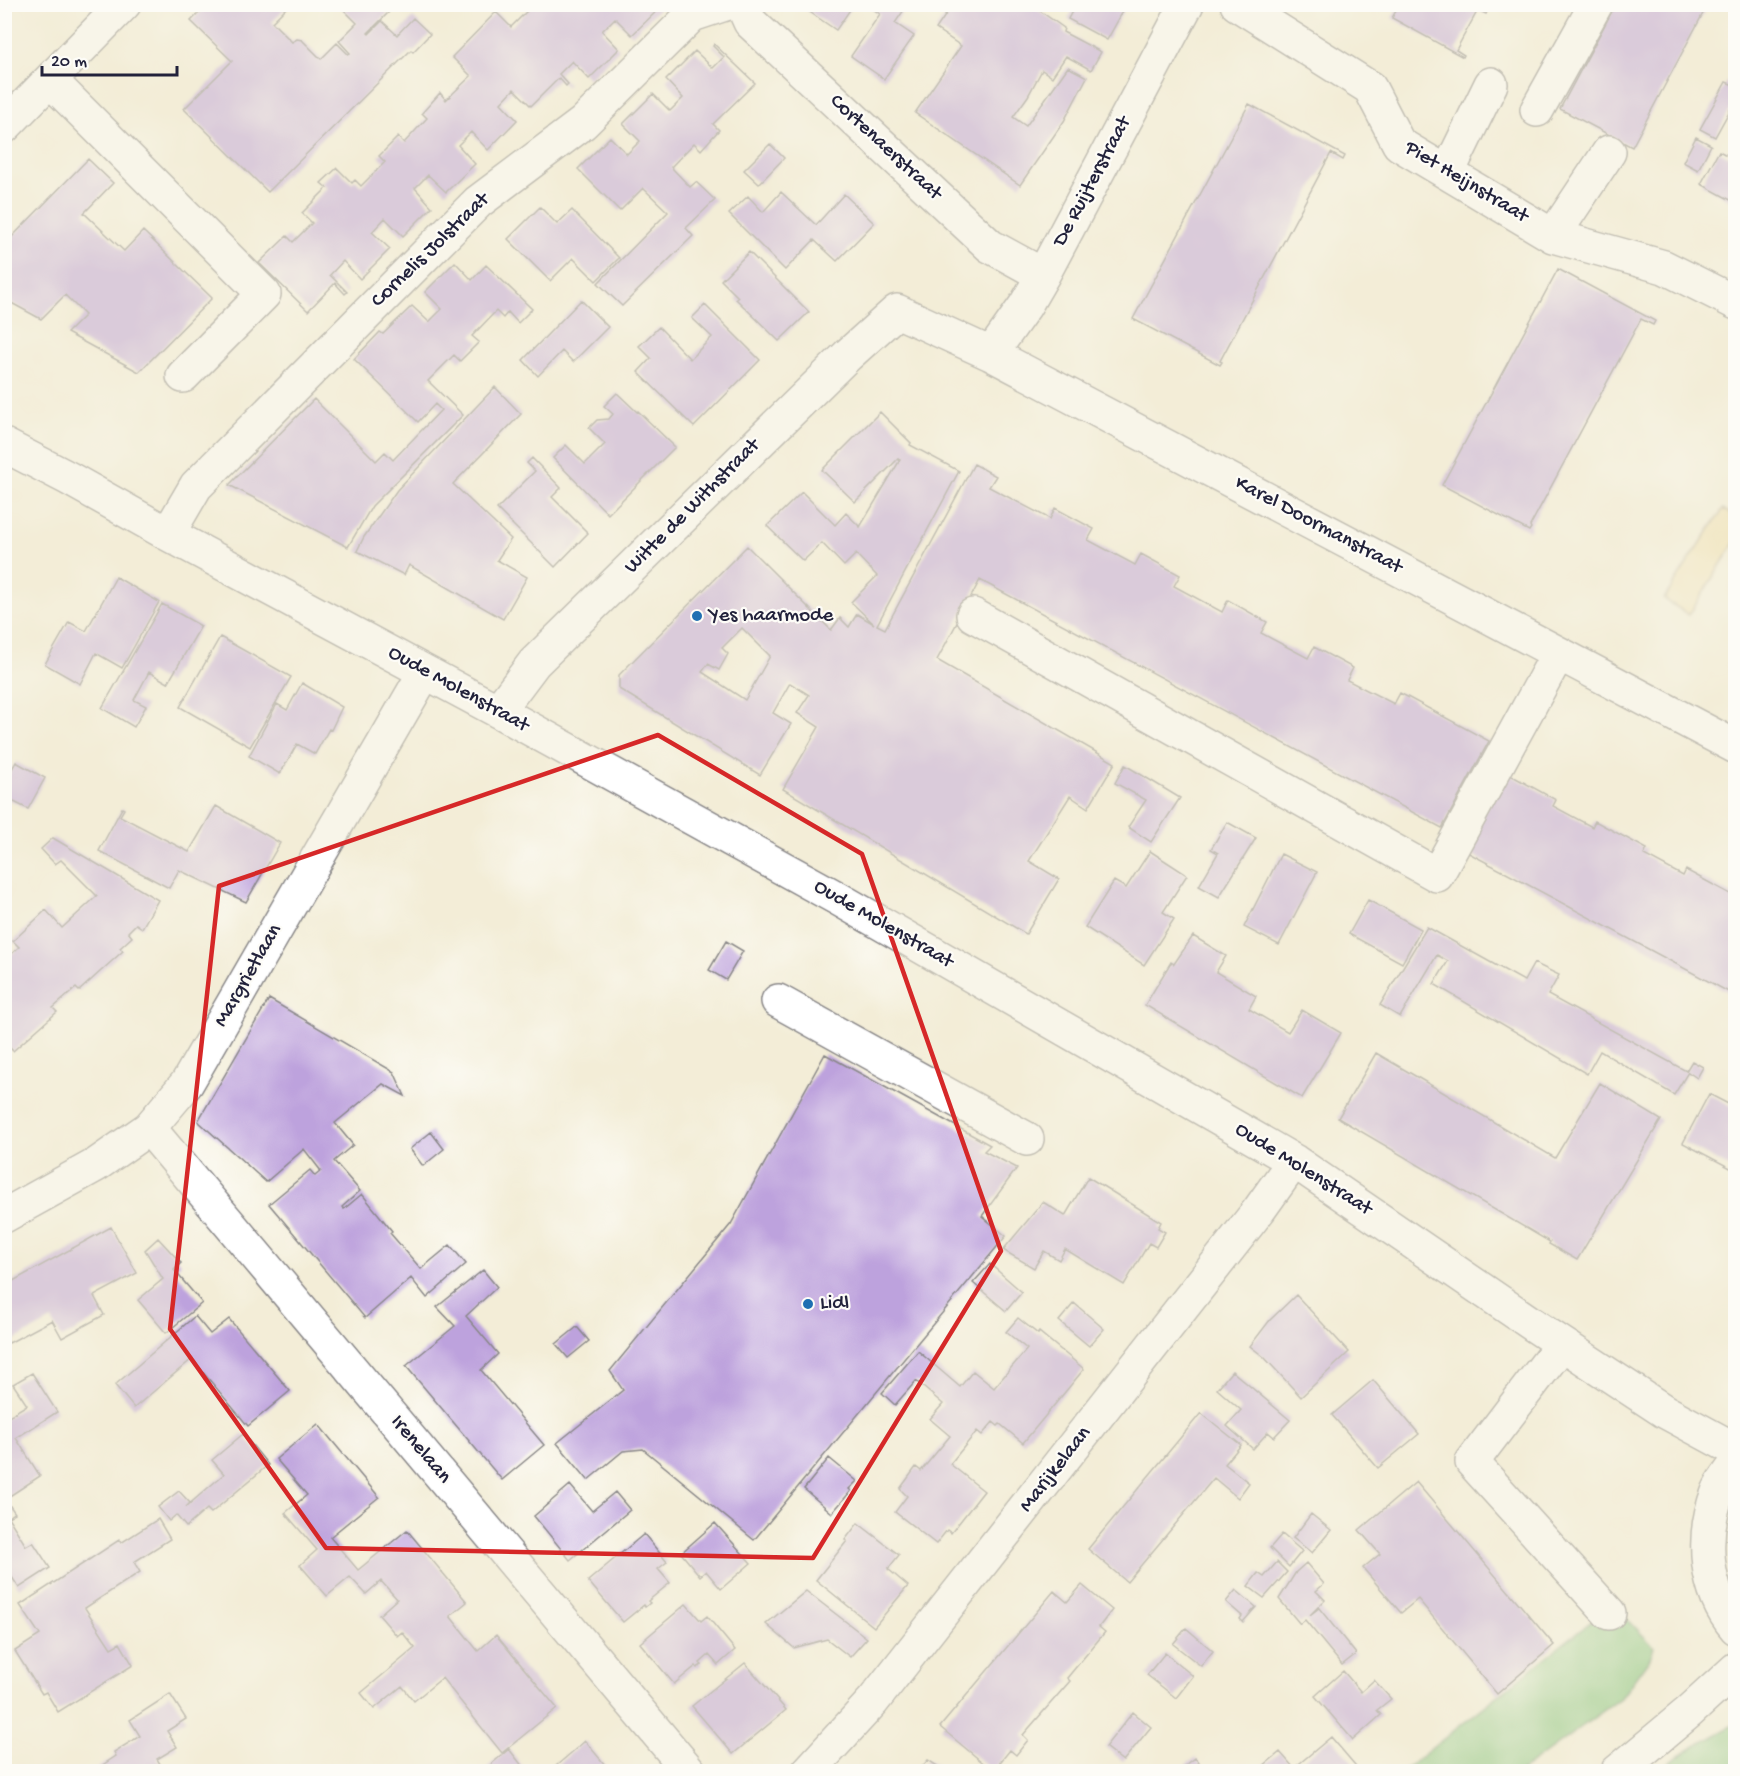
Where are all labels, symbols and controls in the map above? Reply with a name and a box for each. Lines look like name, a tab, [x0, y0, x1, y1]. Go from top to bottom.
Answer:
scale bar	[42, 39, 177, 77]
text: 20 m	[51, 52, 87, 73]
street label: Cortenaerstraat	[824, 90, 948, 208]
street label: De Ruijterstraat	[1047, 111, 1139, 253]
street label: Piet Heijnstraat	[1399, 136, 1534, 231]
street label: Cornelis Jolstraat	[367, 187, 497, 314]
street label: Witte de Withstraat	[620, 432, 768, 580]
street label: Karel Doormanstraat	[1230, 471, 1408, 582]
place label: Yes haarmode	[707, 604, 834, 629]
marker: Yes haarmode	[690, 609, 704, 623]
street label: Oude Molenstraat	[383, 641, 535, 740]
street label: Oude Molenstraat	[809, 875, 959, 976]
street label: Margrietlaan	[209, 920, 289, 1032]
street label: Oude Molenstraat	[1230, 1118, 1378, 1224]
place label: Lidl	[820, 1292, 849, 1317]
marker: Lidl	[801, 1297, 815, 1311]
street label: Irenelaan	[384, 1411, 456, 1489]
street label: Marijkelaan	[1015, 1422, 1097, 1518]

